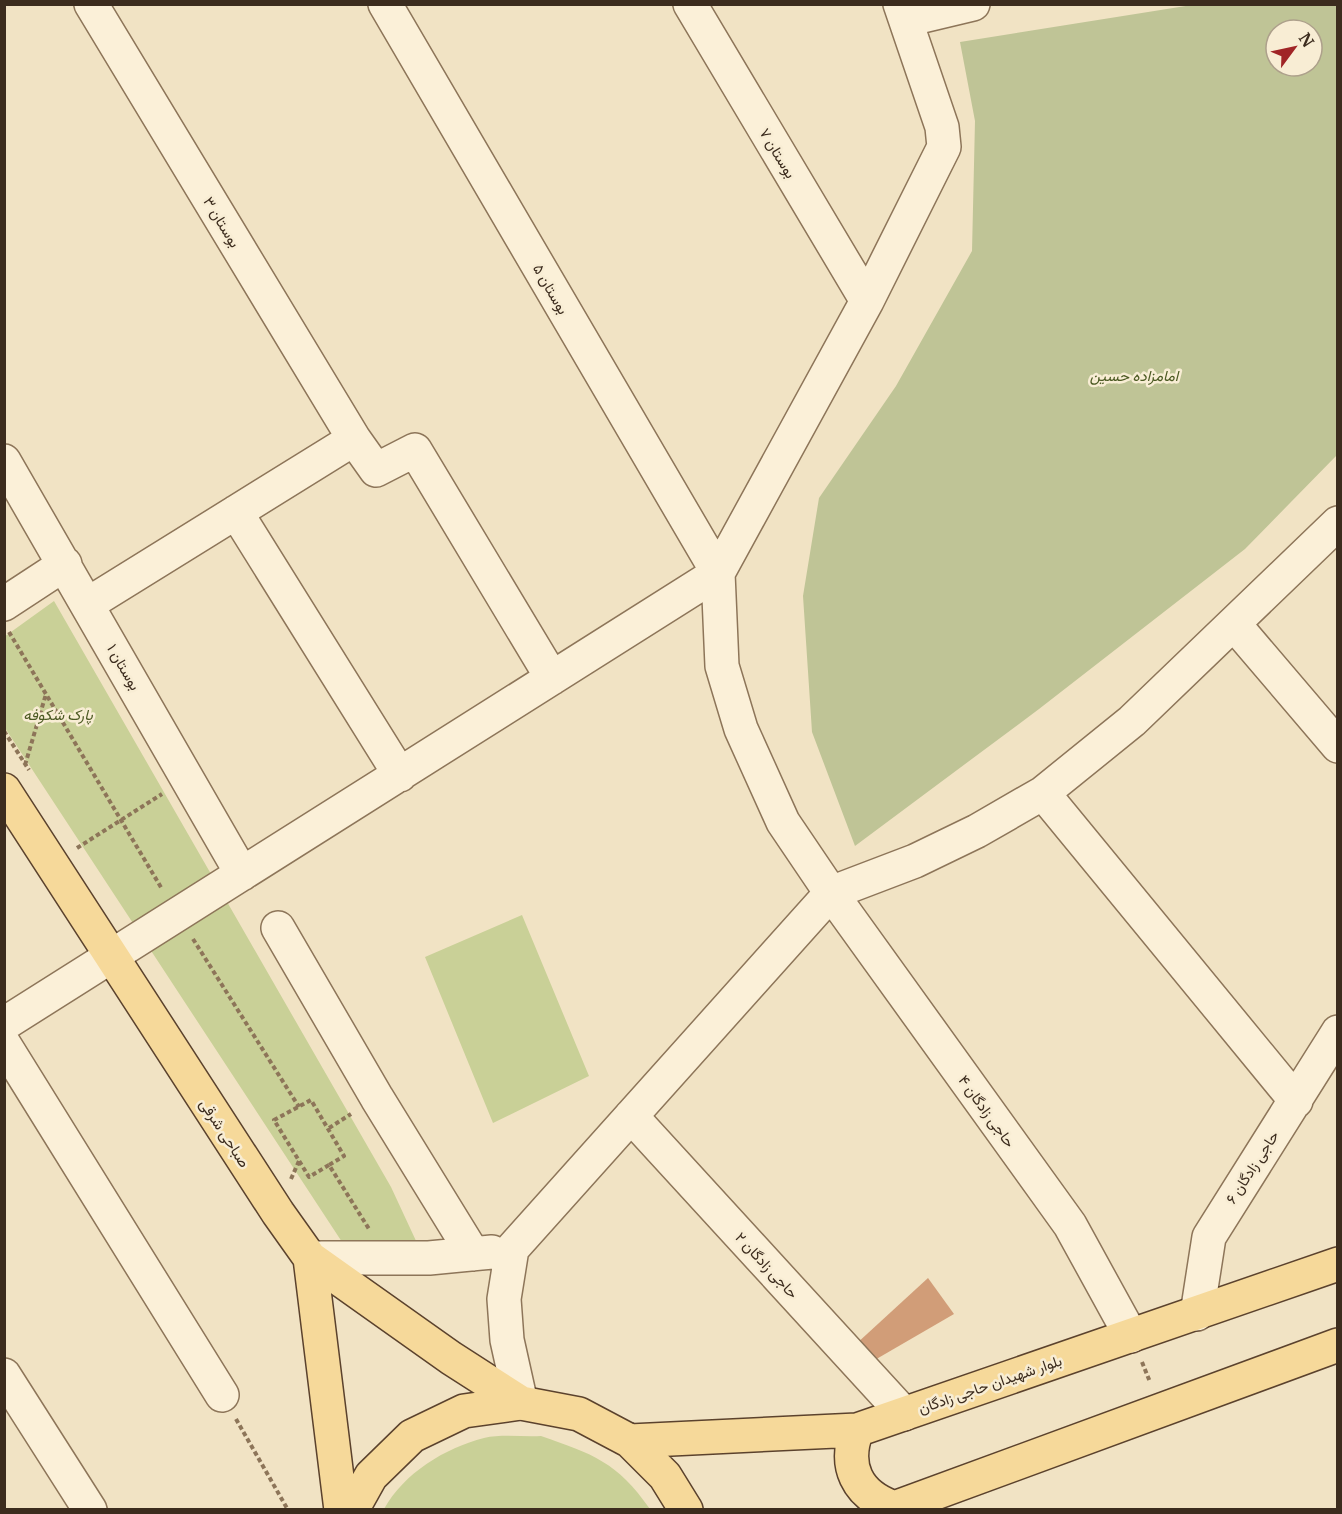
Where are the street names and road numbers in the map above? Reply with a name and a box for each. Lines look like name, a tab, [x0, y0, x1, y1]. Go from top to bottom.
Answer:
street label: بوستان ۷	[756, 124, 800, 182]
street label: بوستان ۳	[199, 193, 245, 251]
street label: بوستان ۵	[529, 260, 573, 318]
street label: بوستان ۱	[103, 640, 145, 694]
street label: حاجی زادگان ۴	[954, 1071, 1020, 1151]
street label: صباحی شرقی	[195, 1095, 254, 1172]
street label: حاجی زادگان ۶	[1221, 1127, 1284, 1208]
street label: حاجی زادگان ۲	[731, 1228, 803, 1303]
street label: بلوار شهیدان حاجی زادگان	[916, 1351, 1065, 1418]

